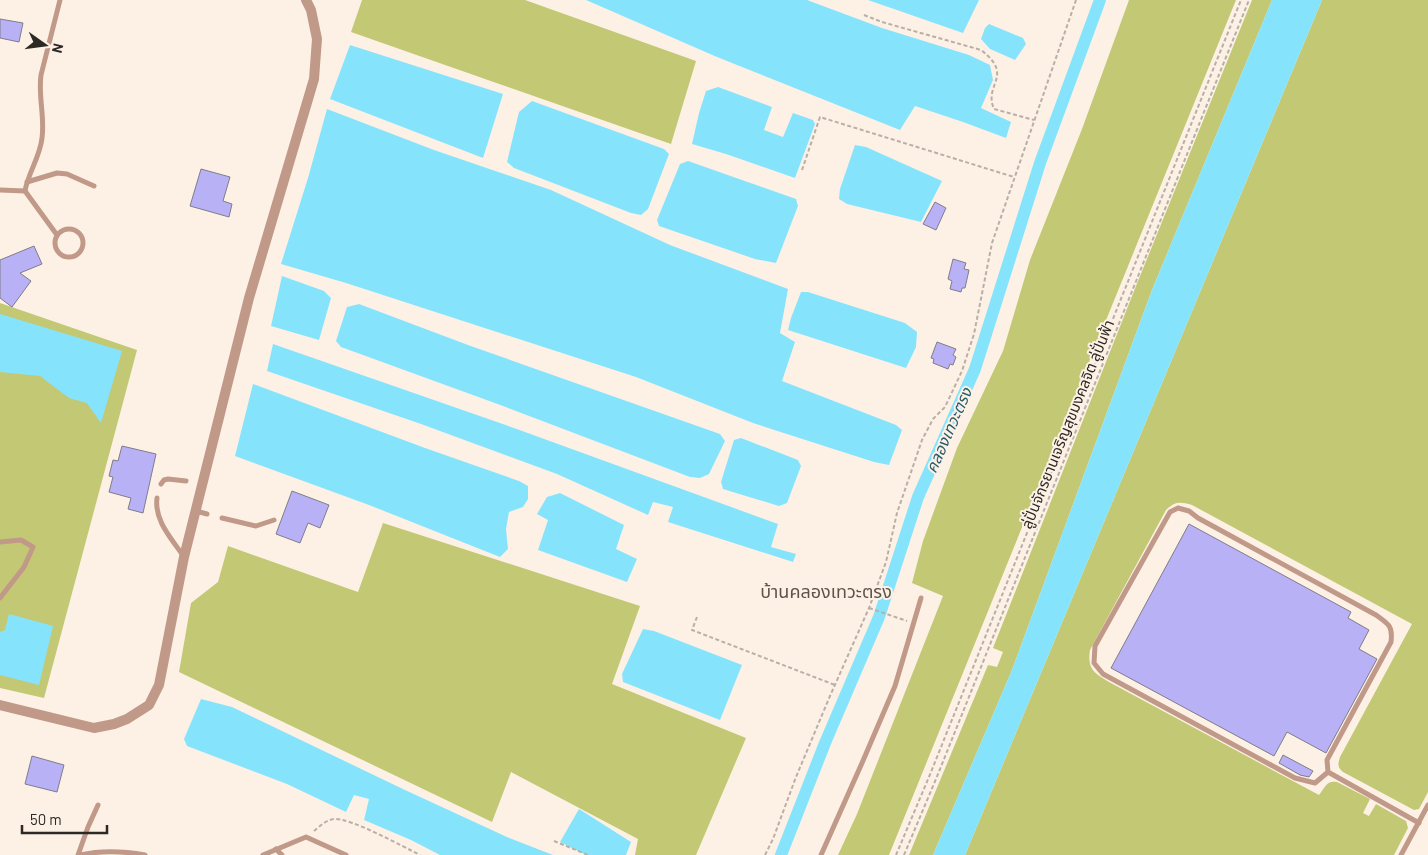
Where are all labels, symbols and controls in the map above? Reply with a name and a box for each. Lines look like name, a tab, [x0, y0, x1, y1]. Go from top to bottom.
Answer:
north arrow	[20, 20, 70, 70]
text: N	[49, 42, 67, 55]
street label: ลู่ปั่นจักรยานเจริญสุขมงคลจิต ลู่ปั่นฟ้า	[1016, 317, 1118, 531]
water label: คลองเทวะตรง	[921, 383, 976, 475]
district label: บ้านคลองเทวะตรง	[760, 580, 892, 602]
scale bar	[22, 802, 108, 834]
text: 50 m	[30, 810, 62, 828]

